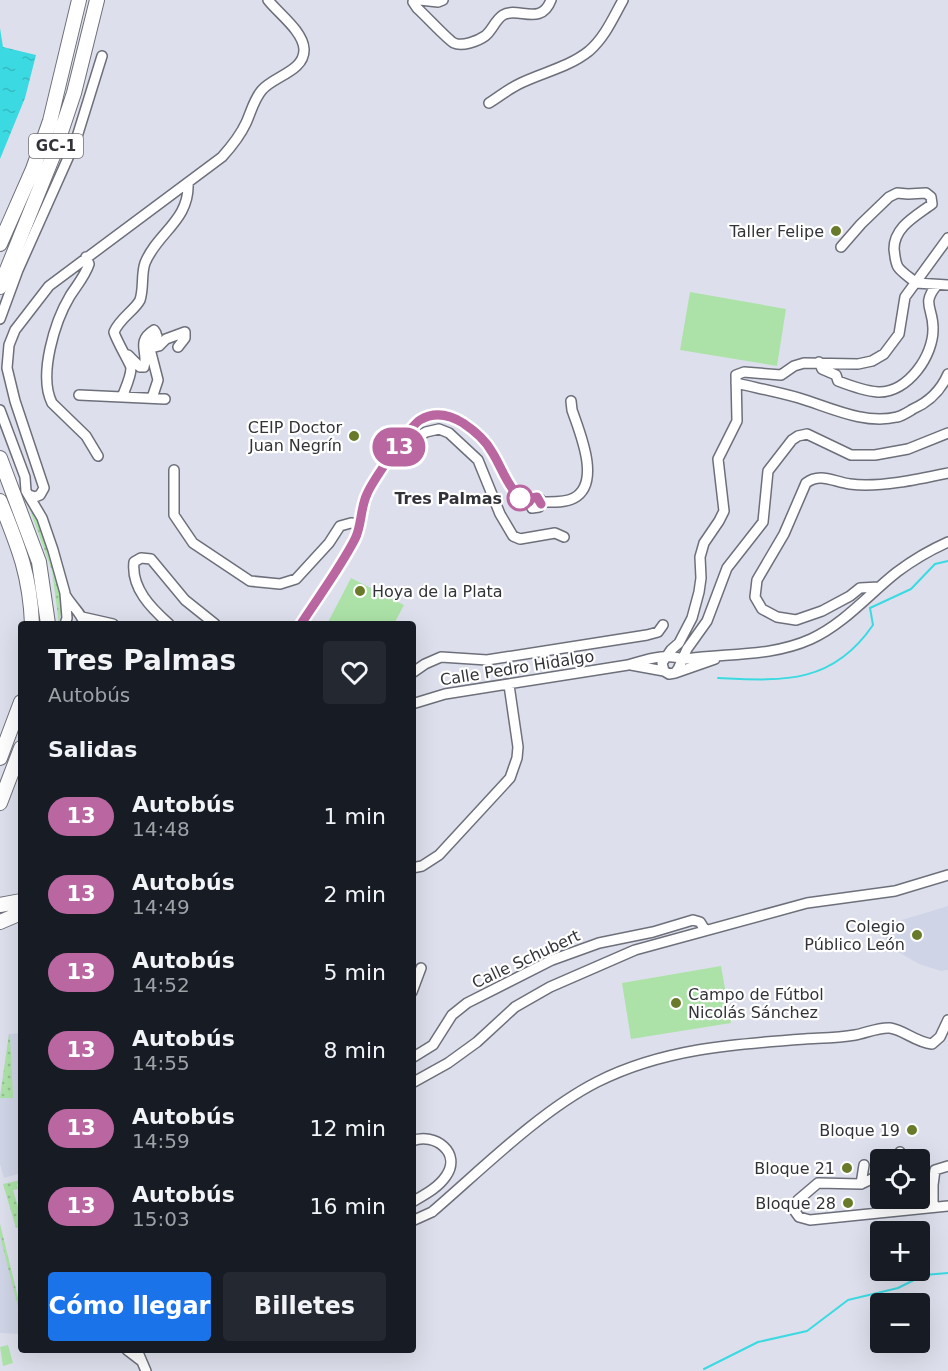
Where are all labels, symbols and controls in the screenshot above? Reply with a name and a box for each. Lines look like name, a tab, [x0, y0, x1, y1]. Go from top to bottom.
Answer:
road number: GC-1	[29, 134, 83, 158]
place label: Taller Felipe	[729, 222, 824, 241]
marker: Taller Felipe	[829, 224, 843, 238]
place label: CEIP Doctor Juan Negrín	[248, 418, 342, 455]
line badge: 13	[372, 428, 426, 466]
marker: CEIP Doctor Juan Negrín	[347, 429, 361, 443]
text: 13	[384, 435, 414, 459]
marker: Tres Palmas	[507, 485, 533, 511]
place label: Tres Palmas	[394, 489, 502, 508]
place label: Hoya de la Plata	[372, 582, 503, 601]
marker: Hoya de la Plata	[353, 584, 367, 598]
button: heart	[323, 641, 386, 704]
text: Tres Palmas	[48, 644, 236, 677]
street label: Calle Pedro Hidalgo	[439, 646, 595, 690]
text: Autobús	[48, 683, 130, 707]
text: Salidas	[48, 737, 137, 762]
text: Autobús	[132, 792, 235, 817]
text: 13	[66, 804, 96, 828]
text: 1 min	[324, 804, 386, 829]
text: 14:48	[132, 817, 190, 841]
text: Autobús	[132, 870, 235, 895]
text: 13	[66, 882, 96, 906]
text: 2 min	[324, 882, 386, 907]
text: 14:49	[132, 895, 190, 919]
place label: Colegio Público León	[804, 917, 905, 954]
street label: Calle Schubert	[469, 926, 583, 992]
marker: Colegio Público León	[910, 928, 924, 942]
text: Autobús	[132, 948, 235, 973]
text: 13	[66, 960, 96, 984]
text: 5 min	[324, 960, 386, 985]
text: 14:52	[132, 973, 190, 997]
place label: Campo de Fútbol Nicolás Sánchez	[688, 985, 824, 1022]
marker: Campo de Fútbol Nicolás Sánchez	[669, 996, 683, 1010]
text: Autobús	[132, 1026, 235, 1051]
text: 13	[66, 1038, 96, 1062]
text: 8 min	[324, 1038, 386, 1063]
text: 14:55	[132, 1051, 190, 1075]
text: Autobús	[132, 1104, 235, 1129]
text: 13	[66, 1116, 96, 1140]
text: 12 min	[310, 1116, 386, 1141]
place label: Bloque 19	[819, 1121, 900, 1140]
marker: Bloque 19	[905, 1123, 919, 1137]
text: 14:59	[132, 1129, 190, 1153]
map controls	[870, 1149, 930, 1353]
button: locate	[870, 1149, 930, 1209]
place label: Bloque 21	[754, 1159, 835, 1178]
marker: Bloque 21	[840, 1161, 854, 1175]
text: Autobús	[132, 1182, 235, 1207]
text: 13	[66, 1194, 96, 1218]
text: 16 min	[310, 1194, 386, 1219]
place label: Bloque 28	[755, 1194, 836, 1213]
marker: Bloque 28	[841, 1196, 855, 1210]
text: 15:03	[132, 1207, 190, 1231]
button: +	[870, 1221, 930, 1281]
button: Cómo llegar	[48, 1272, 211, 1341]
button: Billetes	[223, 1272, 386, 1341]
button: −	[870, 1293, 930, 1353]

